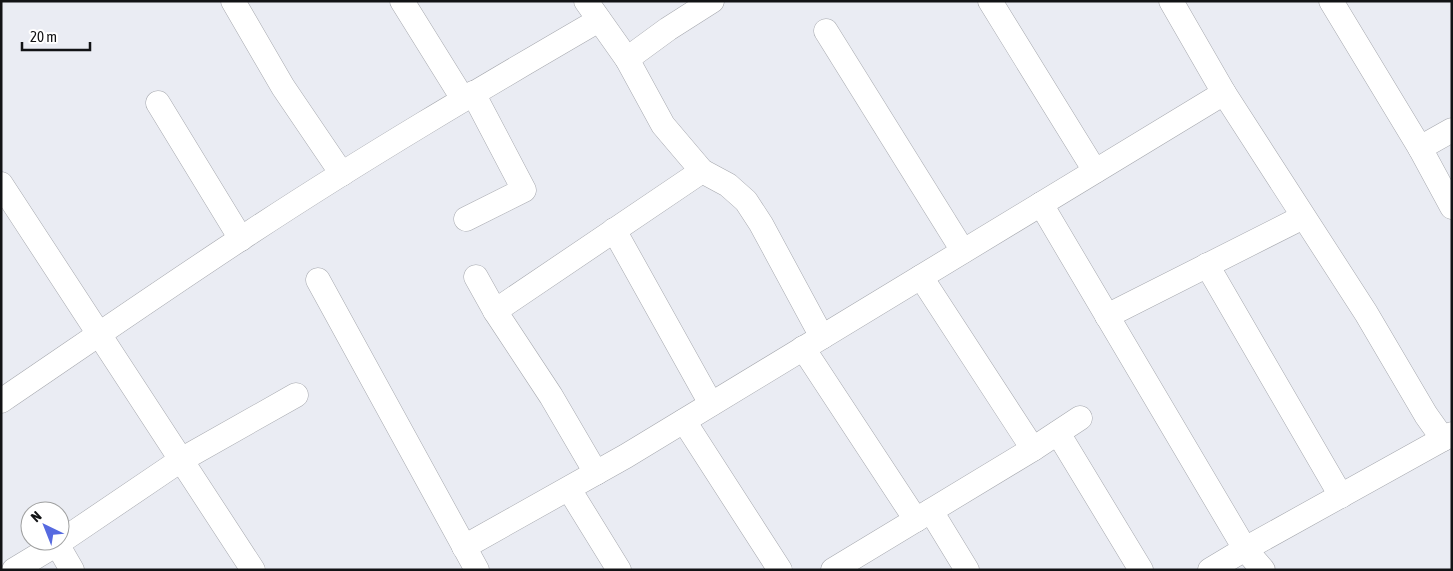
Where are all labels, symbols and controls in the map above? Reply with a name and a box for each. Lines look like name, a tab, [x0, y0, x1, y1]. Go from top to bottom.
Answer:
scale bar	[22, 20, 90, 52]
text: 20 m	[30, 28, 57, 45]
north arrow	[20, 501, 70, 551]
text: N	[28, 508, 45, 525]

